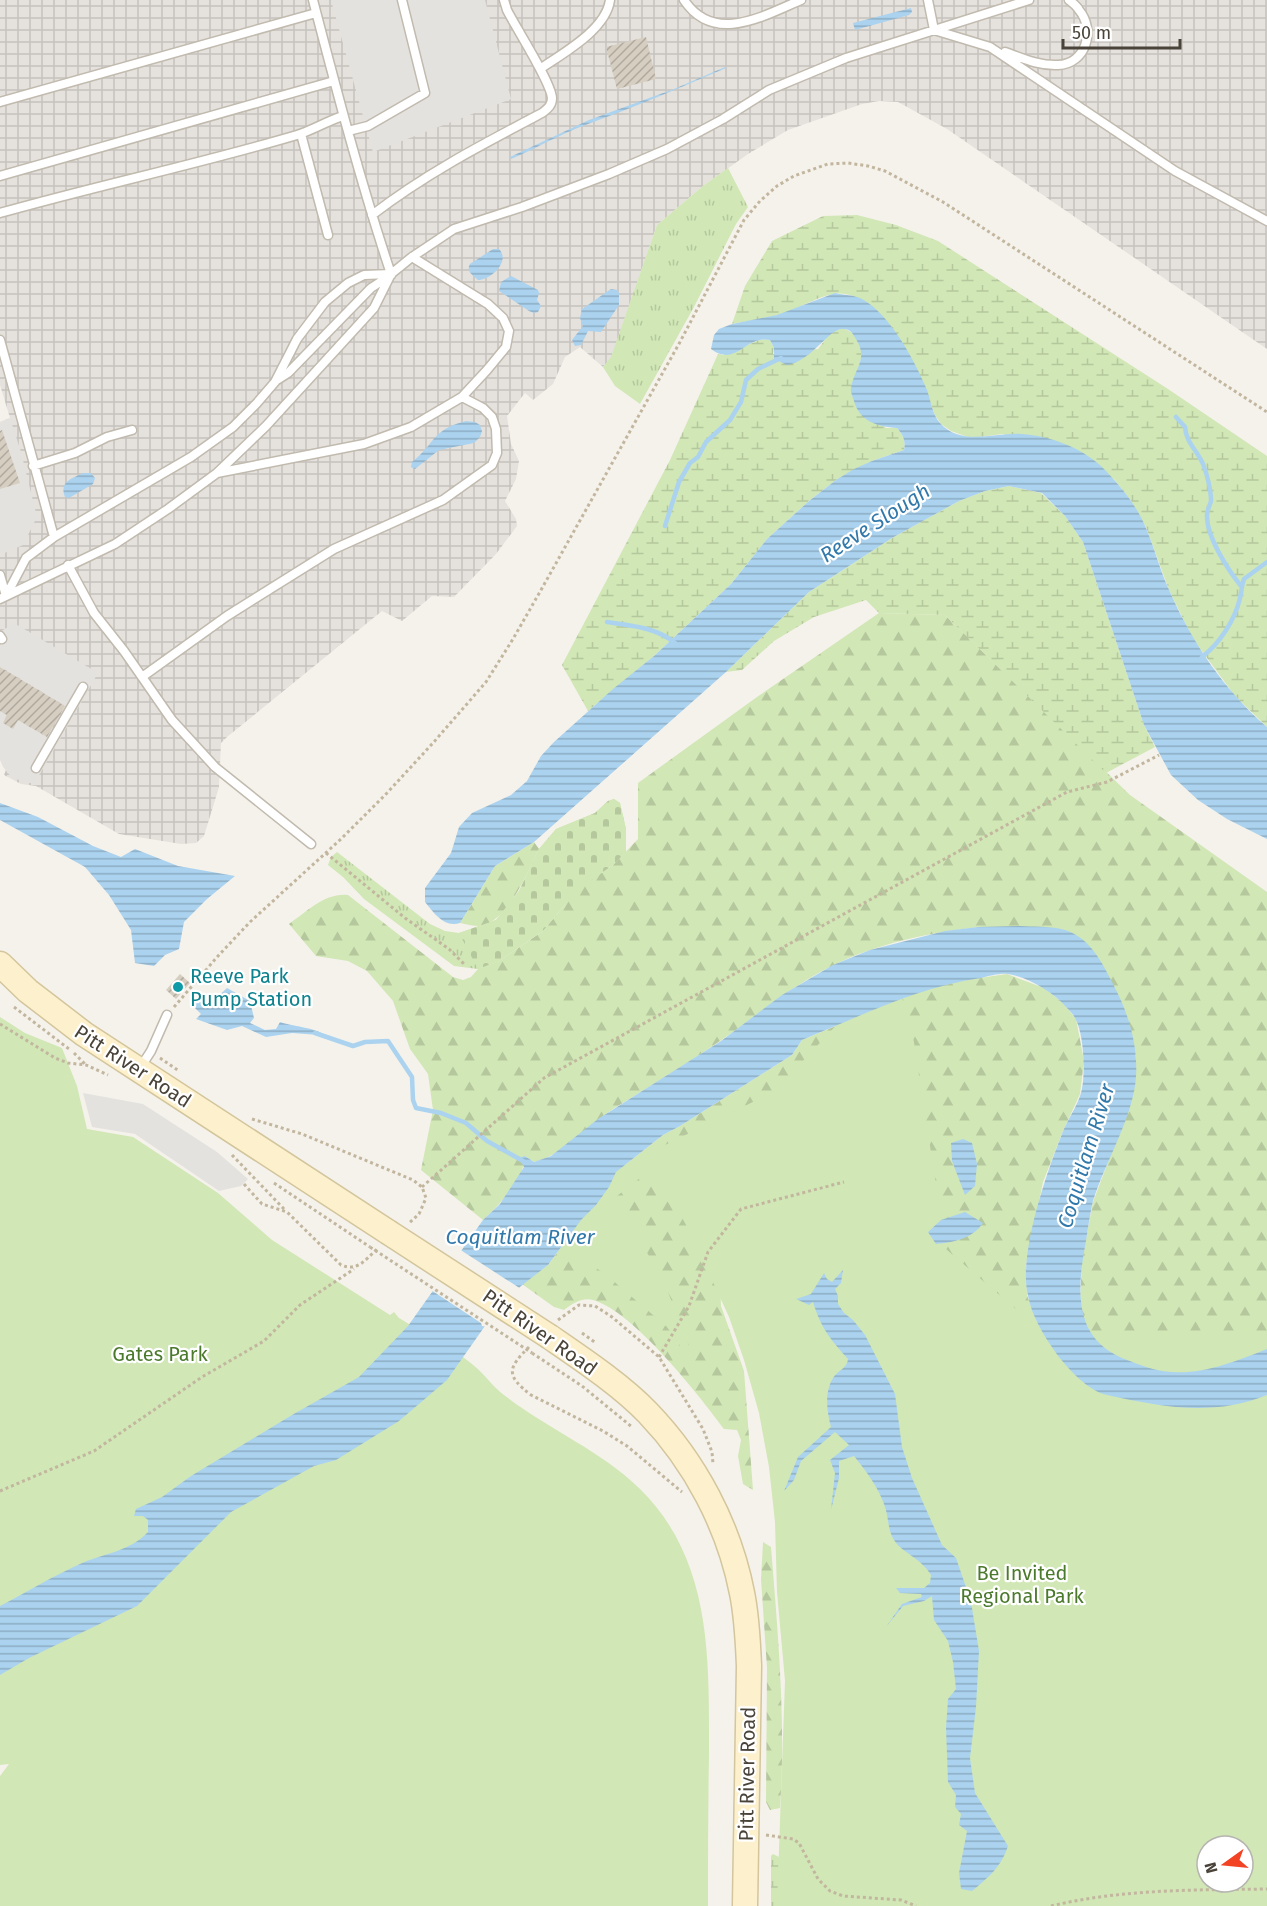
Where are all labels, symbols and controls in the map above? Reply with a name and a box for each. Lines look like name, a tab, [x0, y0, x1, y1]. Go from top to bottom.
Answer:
scale bar	[1063, 12, 1180, 50]
text: 50 m	[1072, 22, 1111, 44]
water label: Reeve Slough	[815, 478, 935, 568]
place label: Reeve Park Pump Station	[190, 964, 312, 1011]
marker: Reeve Park Pump Station	[171, 980, 185, 994]
street label: Pitt River Road	[70, 1019, 196, 1113]
water label: Coquitlam River	[1052, 1080, 1121, 1231]
water label: Coquitlam River	[445, 1224, 596, 1250]
street label: Pitt River Road	[478, 1284, 602, 1380]
park label: Gates Park	[112, 1342, 208, 1366]
park label: Be Invited Regional Park	[960, 1561, 1084, 1608]
street label: Pitt River Road	[734, 1707, 760, 1841]
north arrow	[1195, 1834, 1255, 1894]
text: N	[1200, 1860, 1222, 1875]

